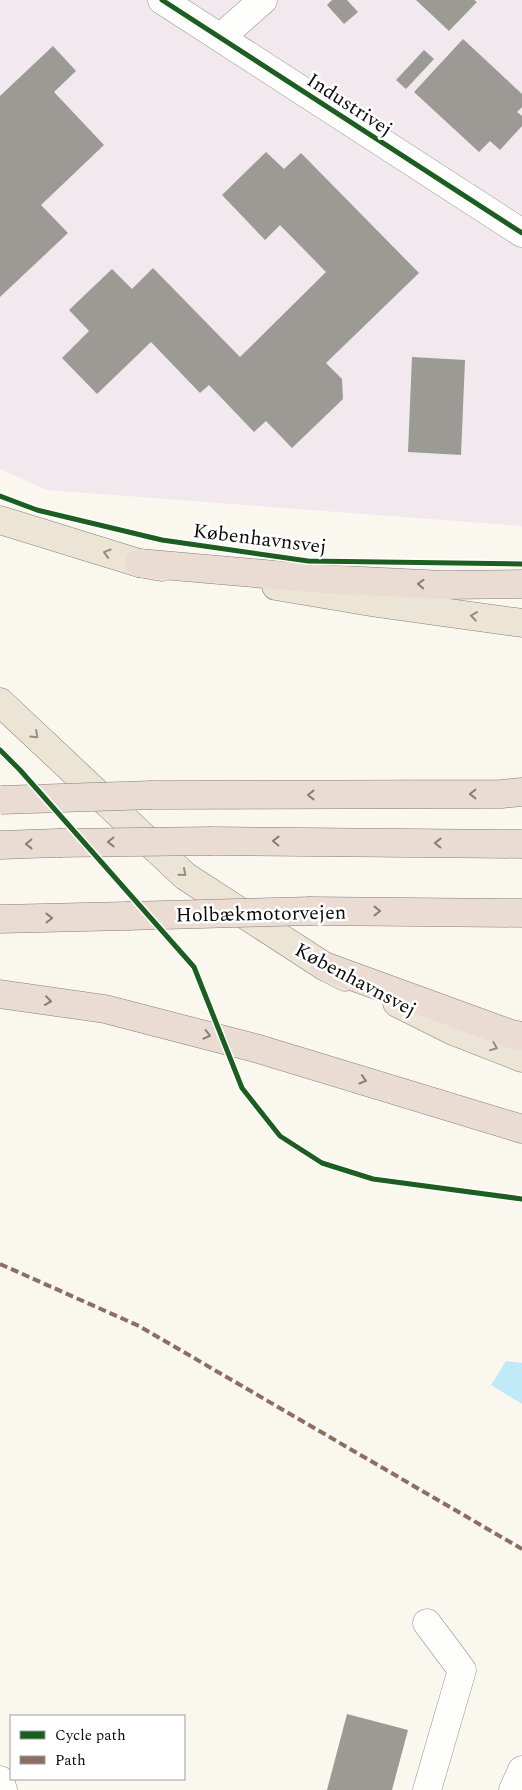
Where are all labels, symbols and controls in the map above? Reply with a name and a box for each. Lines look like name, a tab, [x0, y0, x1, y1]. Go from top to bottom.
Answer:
street label: Industrivej	[300, 66, 398, 144]
street label: Københavnsvej	[192, 516, 328, 562]
one-way arrow	[103, 548, 112, 558]
one-way arrow	[417, 578, 425, 589]
one-way arrow	[469, 612, 478, 622]
one-way arrow	[30, 729, 39, 738]
one-way arrow	[469, 789, 477, 799]
one-way arrow	[307, 790, 314, 800]
one-way arrow	[272, 836, 280, 847]
one-way arrow	[107, 837, 115, 848]
one-way arrow	[434, 838, 442, 848]
one-way arrow	[25, 839, 32, 849]
one-way arrow	[177, 868, 186, 877]
street label: Holbækmotorvejen	[175, 898, 347, 930]
one-way arrow	[374, 906, 382, 917]
one-way arrow	[45, 913, 53, 923]
street label: Københavnsvej	[289, 935, 422, 1025]
one-way arrow	[45, 995, 53, 1006]
one-way arrow	[202, 1029, 211, 1040]
one-way arrow	[489, 1041, 498, 1052]
one-way arrow	[358, 1075, 367, 1085]
legend	[10, 1715, 185, 1780]
text: Cycle path	[55, 1724, 126, 1747]
text: Path	[55, 1749, 86, 1772]

